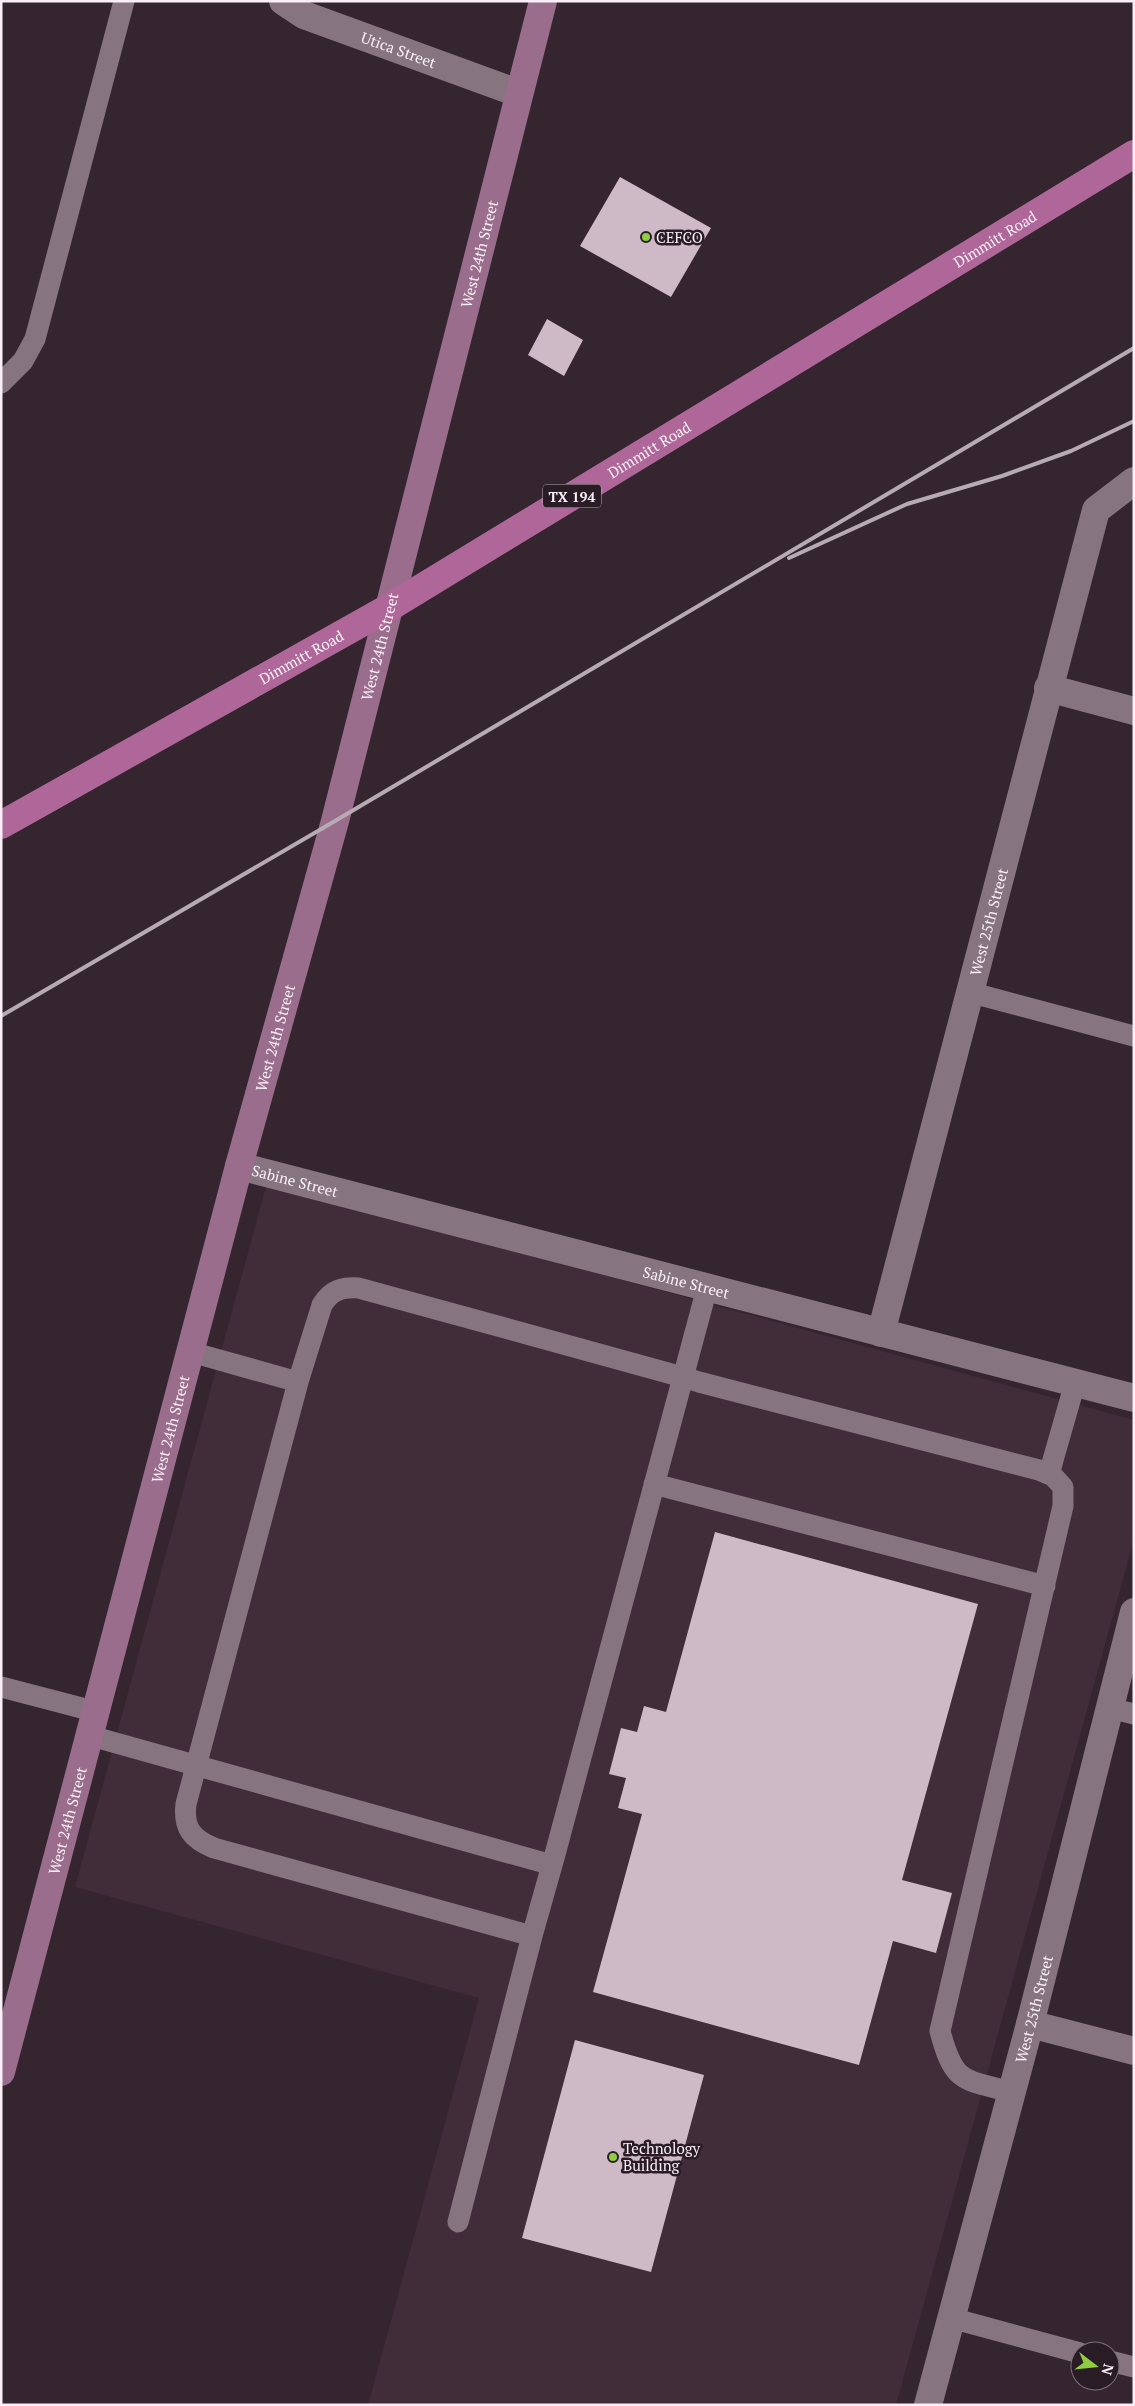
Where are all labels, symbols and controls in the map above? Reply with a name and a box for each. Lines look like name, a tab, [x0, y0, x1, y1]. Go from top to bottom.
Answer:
street label: Utica Street	[358, 27, 439, 72]
street label: West 24th Street	[456, 197, 502, 310]
street label: Dimmitt Road	[950, 206, 1040, 272]
place label: CEFCO	[656, 227, 703, 247]
marker: CEFCO	[640, 231, 652, 243]
street label: Dimmitt Road	[604, 416, 694, 482]
road number: TX 194	[543, 484, 601, 508]
street label: West 24th Street	[356, 590, 403, 702]
street label: Dimmitt Road	[255, 625, 347, 688]
street label: West 25th Street	[965, 865, 1012, 978]
street label: West 24th Street	[250, 981, 299, 1093]
street label: Sabine Street	[250, 1160, 341, 1201]
street label: Sabine Street	[641, 1261, 732, 1303]
street label: West 24th Street	[146, 1372, 194, 1485]
street label: West 24th Street	[43, 1764, 91, 1876]
street label: West 25th Street	[1010, 1952, 1057, 2065]
place label: Technology Building	[623, 2138, 701, 2175]
marker: Technology Building	[607, 2151, 619, 2163]
north arrow	[1070, 2341, 1120, 2391]
text: N	[1097, 2362, 1119, 2378]

